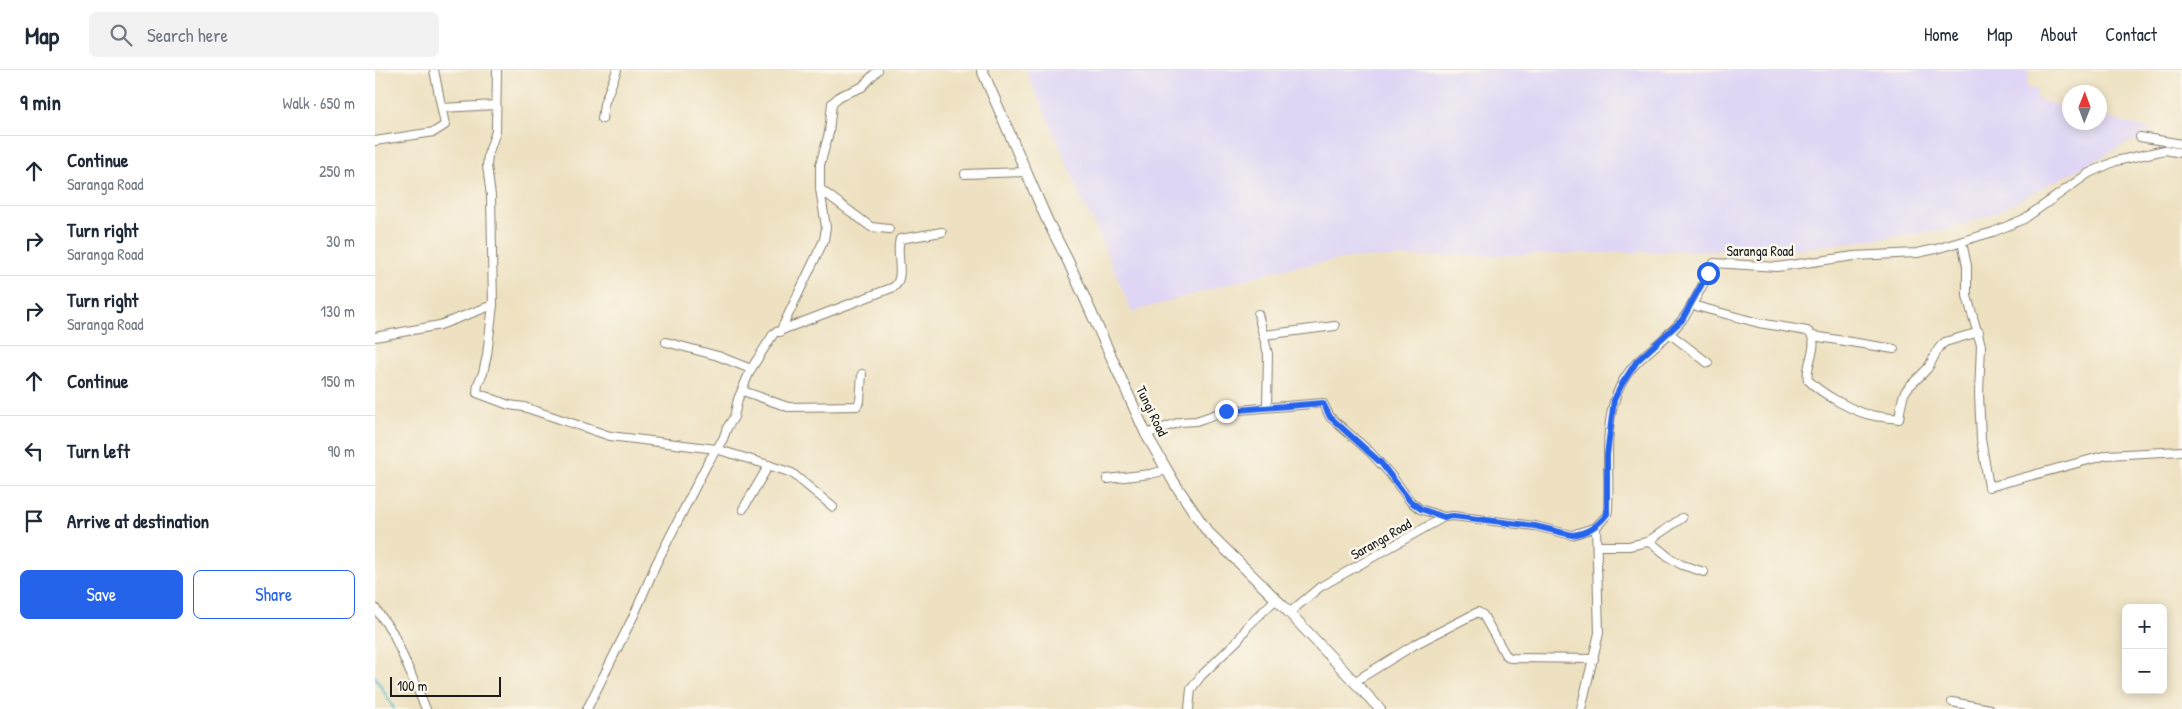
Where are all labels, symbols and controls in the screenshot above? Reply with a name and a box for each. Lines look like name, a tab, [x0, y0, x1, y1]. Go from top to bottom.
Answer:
search box	[89, 12, 439, 57]
text: Map	[25, 19, 59, 51]
icon: search	[107, 21, 135, 49]
text: Search here	[147, 22, 228, 48]
text: Home	[1924, 22, 1959, 47]
text: Map	[1987, 22, 2012, 47]
text: About	[2040, 22, 2077, 47]
text: Contact	[2105, 22, 2157, 47]
north arrow	[2062, 85, 2107, 130]
text: 9 min	[20, 88, 61, 117]
text: Walk · 650 m	[283, 92, 355, 114]
text: Continue	[67, 147, 128, 173]
icon: ahead	[20, 157, 48, 185]
text: 250 m	[319, 160, 355, 182]
text: Saranga Road	[67, 173, 144, 195]
text: Turn right	[67, 217, 138, 243]
icon: right	[20, 227, 48, 255]
text: 30 m	[326, 230, 355, 252]
street label: Saranga Road	[1726, 241, 1794, 261]
text: Saranga Road	[67, 243, 144, 265]
route start	[1697, 262, 1720, 285]
text: Turn right	[67, 287, 138, 313]
icon: right	[20, 297, 48, 325]
text: 130 m	[320, 300, 355, 322]
text: Saranga Road	[67, 313, 144, 335]
icon: ahead	[20, 367, 48, 395]
text: Continue	[67, 368, 128, 394]
text: 150 m	[321, 370, 355, 392]
street label: Tungi Road	[1131, 382, 1173, 440]
route end	[1215, 400, 1238, 423]
icon: left	[20, 437, 48, 465]
text: Turn left	[67, 438, 130, 464]
text: 90 m	[327, 440, 355, 462]
icon: arrive	[20, 507, 48, 535]
text: Arrive at destination	[67, 508, 209, 534]
street label: Saranga Road	[1347, 513, 1415, 564]
button: Save	[20, 570, 183, 619]
button: Share	[193, 570, 355, 619]
map controls	[2122, 604, 2167, 694]
button: +	[2122, 604, 2167, 649]
button: −	[2122, 649, 2167, 694]
scale bar	[390, 674, 501, 697]
text: 100 m	[397, 676, 427, 695]

